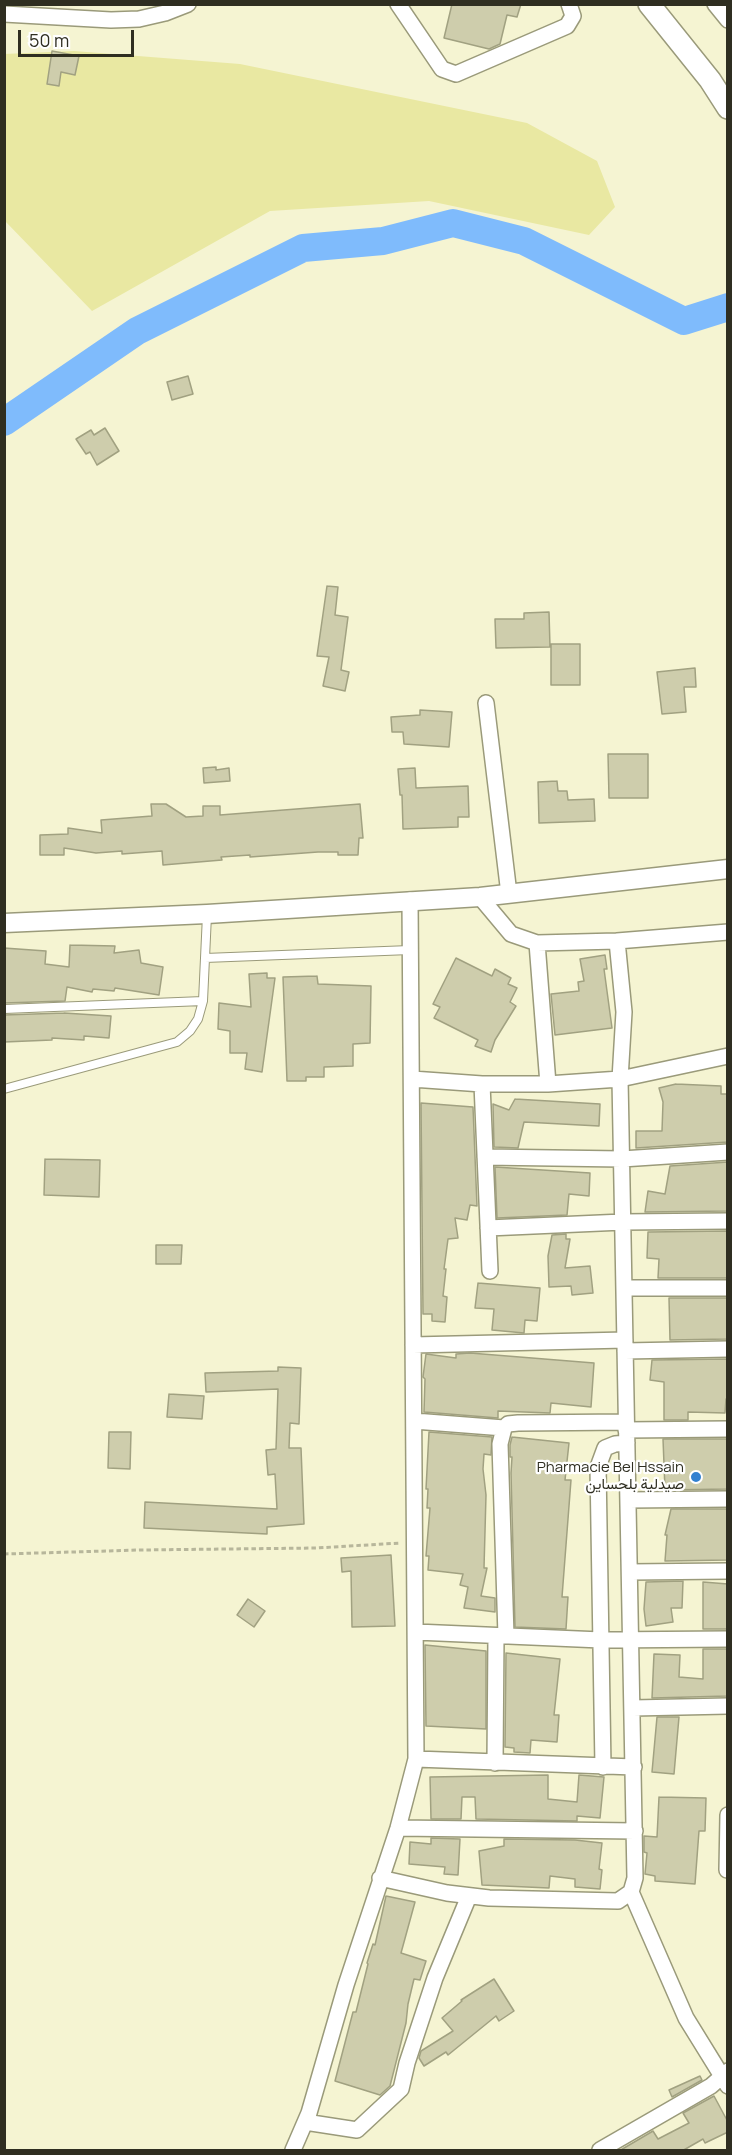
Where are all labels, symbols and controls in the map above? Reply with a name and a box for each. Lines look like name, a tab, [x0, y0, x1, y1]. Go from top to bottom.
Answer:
scale bar	[21, 18, 136, 56]
text: 50 m	[29, 28, 69, 52]
place label: Pharmacie Bel Hssain صيدلية بلحساين	[537, 1459, 684, 1494]
marker: Pharmacie Bel Hssain صيدلية بلحساين	[689, 1470, 703, 1484]

